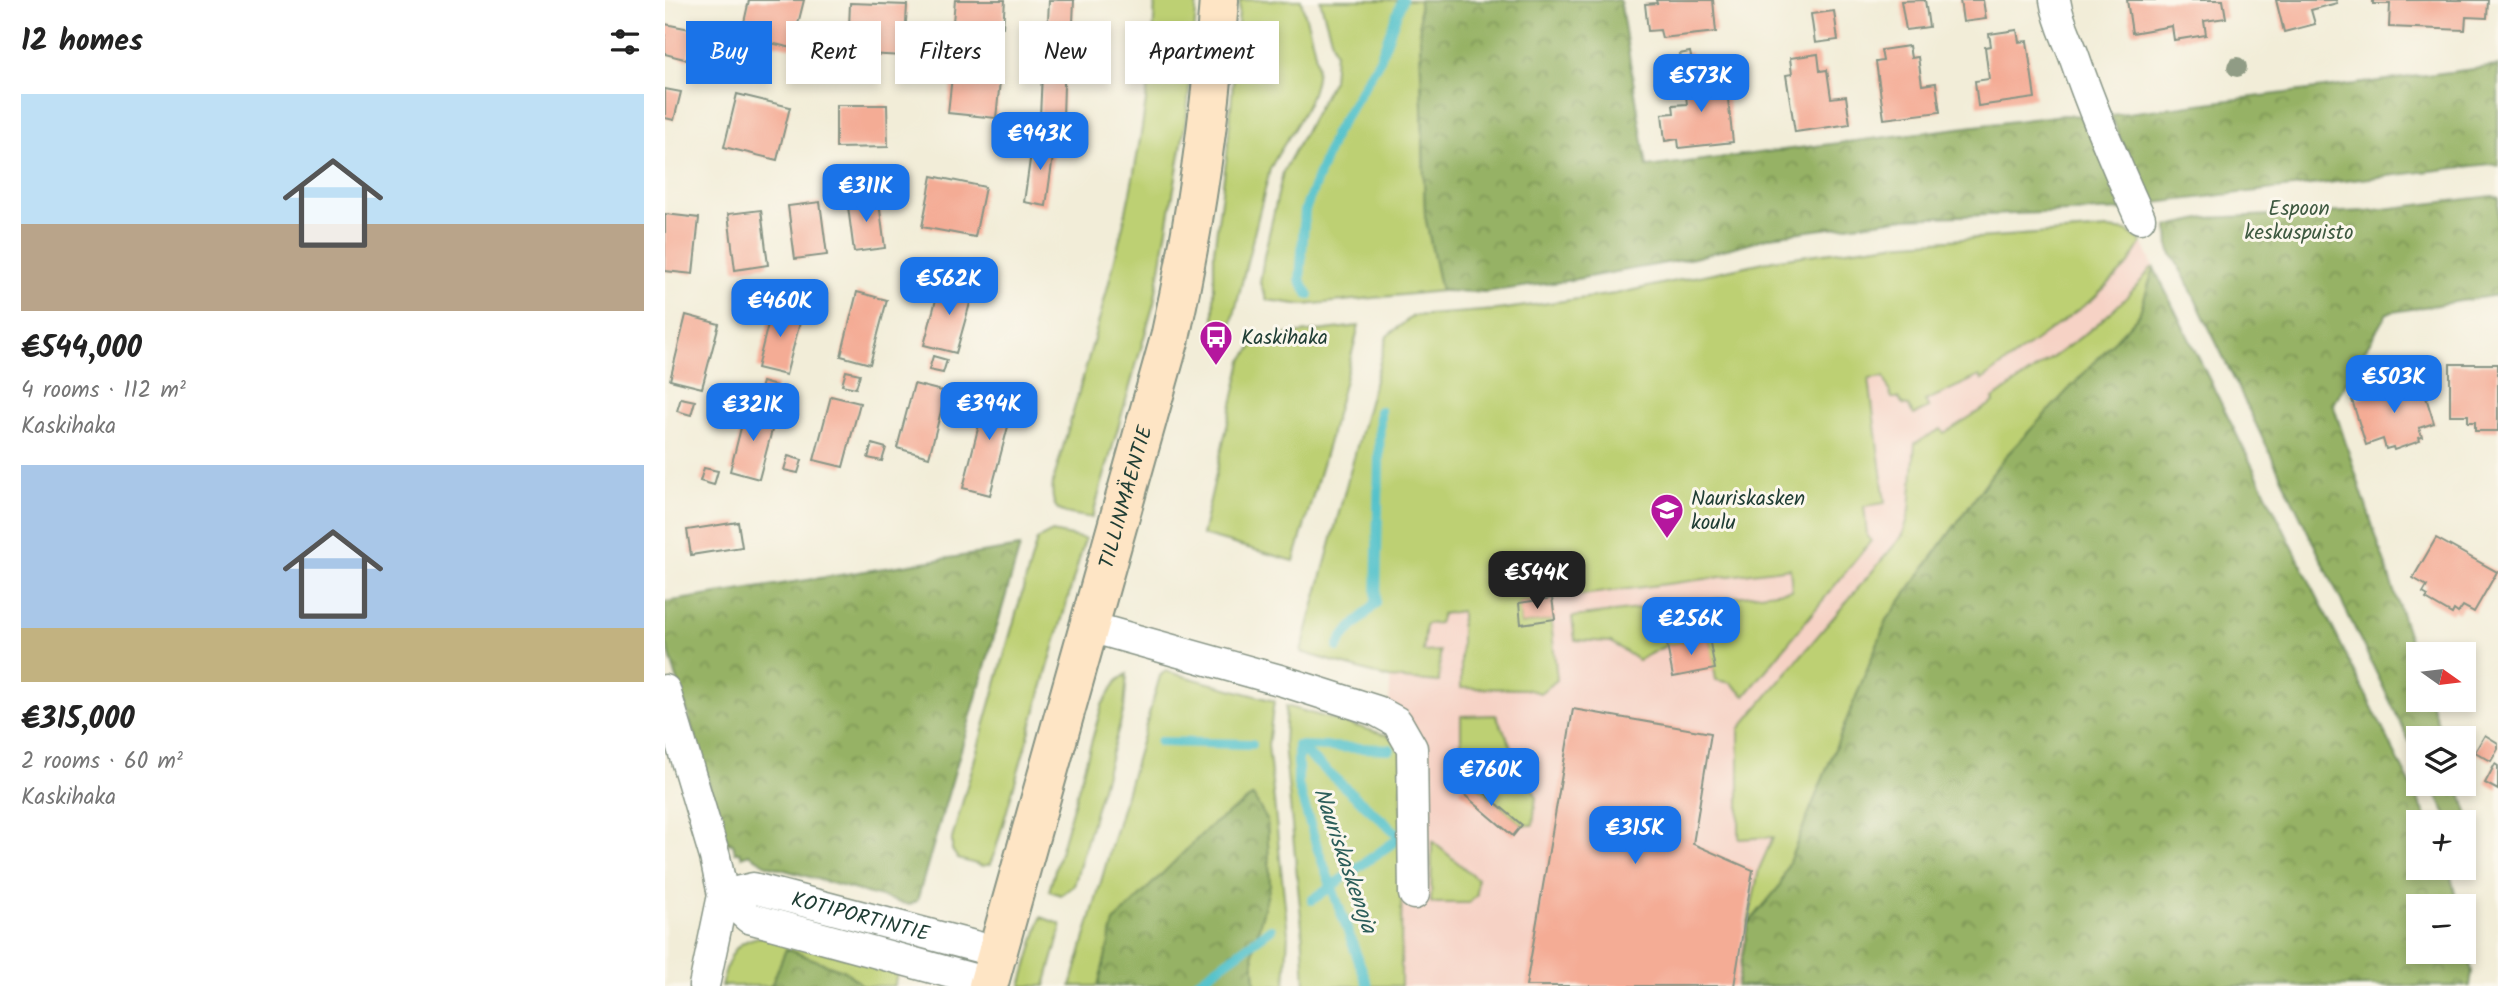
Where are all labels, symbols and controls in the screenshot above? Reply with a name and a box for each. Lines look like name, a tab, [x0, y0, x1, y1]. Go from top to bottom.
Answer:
text: 12 homes	[21, 18, 143, 66]
chip: Buy	[686, 21, 772, 84]
chip: Rent	[786, 21, 881, 84]
chip: Filters	[895, 21, 1005, 84]
chip: New	[1019, 21, 1111, 84]
chip: Apartment	[1125, 21, 1279, 84]
icon: filters	[606, 23, 644, 61]
pin: €573K	[1652, 54, 1750, 114]
text: €573K	[1669, 59, 1733, 95]
pin: €943K	[991, 113, 1089, 172]
text: €943K	[1007, 117, 1073, 153]
icon: home	[270, 140, 396, 266]
pin: €311K	[817, 164, 915, 224]
text: €311K	[839, 169, 893, 205]
park label: Espoon keskuspuisto	[2245, 193, 2353, 250]
pin: €562K	[900, 258, 998, 317]
text: €562K	[916, 262, 982, 298]
pin: €460K	[731, 280, 829, 339]
text: €460K	[747, 284, 813, 320]
bus stop icon: Kaskihaka	[1197, 318, 1235, 367]
place label: Kaskihaka	[1241, 322, 1328, 355]
text: €544,000	[21, 325, 142, 373]
pin: €503K	[2345, 356, 2443, 415]
text: €503K	[2362, 360, 2426, 396]
text: 4 rooms · 112 m²	[21, 373, 186, 409]
pin: €394K	[940, 382, 1038, 442]
pin: €321K	[704, 384, 802, 443]
text: €394K	[956, 387, 1022, 423]
text: €321K	[722, 388, 784, 424]
text: Kaskihaka	[21, 409, 116, 445]
street label: TILLINMÄENTIE	[1091, 421, 1163, 573]
place label: Nauriskasken koulu	[1691, 483, 1805, 540]
school or university icon: Nauriskasken koulu	[1648, 491, 1686, 540]
icon: home	[270, 511, 396, 637]
pin: €544K	[1488, 552, 1586, 611]
text: €544K	[1504, 556, 1570, 592]
pin: €256K	[1642, 598, 1740, 657]
text: €256K	[1658, 602, 1724, 638]
north arrow	[2406, 642, 2476, 712]
map controls	[2406, 642, 2476, 964]
text: €315,000	[21, 696, 135, 744]
button: layers	[2406, 726, 2476, 796]
text: 2 rooms · 60 m²	[21, 744, 183, 780]
pin: €760K	[1442, 748, 1540, 808]
text: €760K	[1459, 753, 1523, 789]
text: Kaskihaka	[21, 780, 116, 816]
water label: Nauriskaskenoja	[1302, 783, 1387, 941]
pin: €315K	[1586, 806, 1684, 866]
button: +	[2406, 810, 2476, 880]
text: €315K	[1605, 811, 1665, 847]
street label: KOTIPORTINTIE	[787, 884, 934, 952]
button: −	[2406, 894, 2476, 964]

